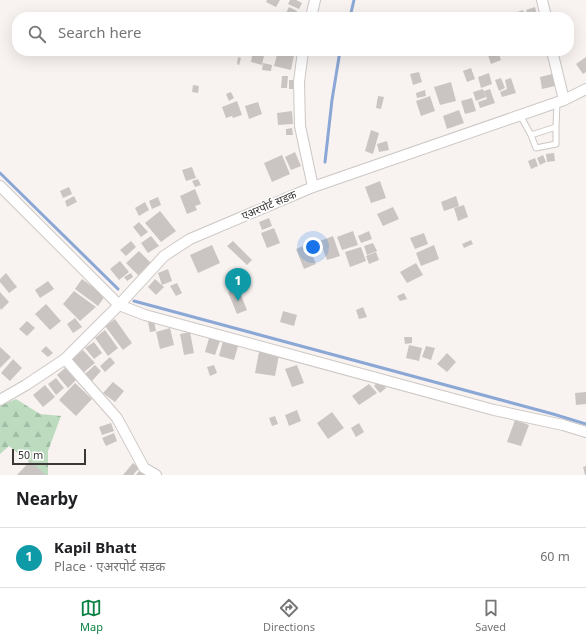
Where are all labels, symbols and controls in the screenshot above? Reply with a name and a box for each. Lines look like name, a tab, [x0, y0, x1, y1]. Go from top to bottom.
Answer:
search box	[12, 12, 574, 56]
icon: search	[26, 23, 48, 45]
text: Search here	[58, 25, 141, 44]
street label: एअरपोर्ट सडक	[240, 188, 299, 224]
your location	[303, 237, 323, 257]
pin: 1	[225, 268, 251, 301]
scale bar	[12, 447, 86, 466]
text: 50 m	[18, 449, 43, 463]
text: Nearby	[16, 490, 78, 512]
text: Kapil Bhatt	[54, 540, 137, 559]
text: 1	[25, 549, 33, 566]
text: 60 m	[540, 549, 570, 566]
text: Place · एअरपोर्ट सडक	[54, 559, 165, 576]
tab: Map	[80, 597, 103, 635]
tab: Directions	[263, 597, 315, 635]
tab: Saved	[475, 597, 506, 635]

